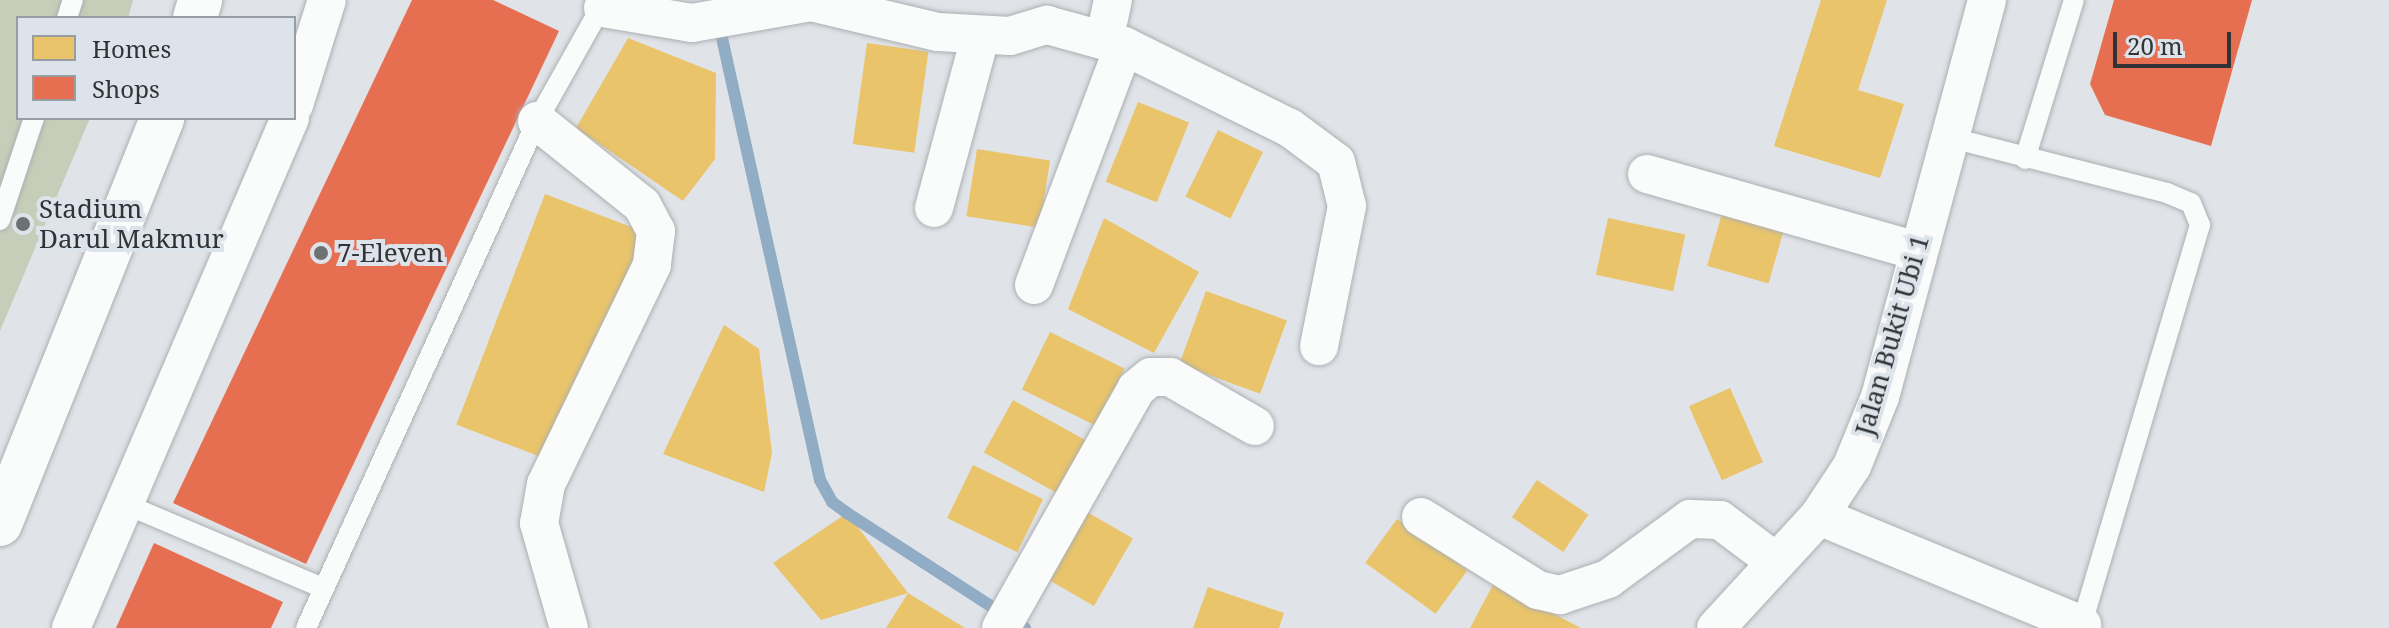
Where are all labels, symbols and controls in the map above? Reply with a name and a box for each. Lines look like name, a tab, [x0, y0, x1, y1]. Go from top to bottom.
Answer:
legend	[16, 16, 296, 120]
scale bar	[2117, 16, 2235, 66]
text: 20 m	[2127, 29, 2183, 62]
text: Homes	[92, 32, 171, 65]
text: Shops	[92, 72, 160, 105]
place label: Stadium Darul Makmur	[39, 193, 224, 254]
marker: Stadium Darul Makmur	[14, 215, 32, 233]
street label: Jalan Bukit Ubi 1	[1848, 231, 1936, 439]
place label: 7-Eleven	[337, 237, 443, 269]
marker: 7-Eleven	[312, 244, 330, 262]

